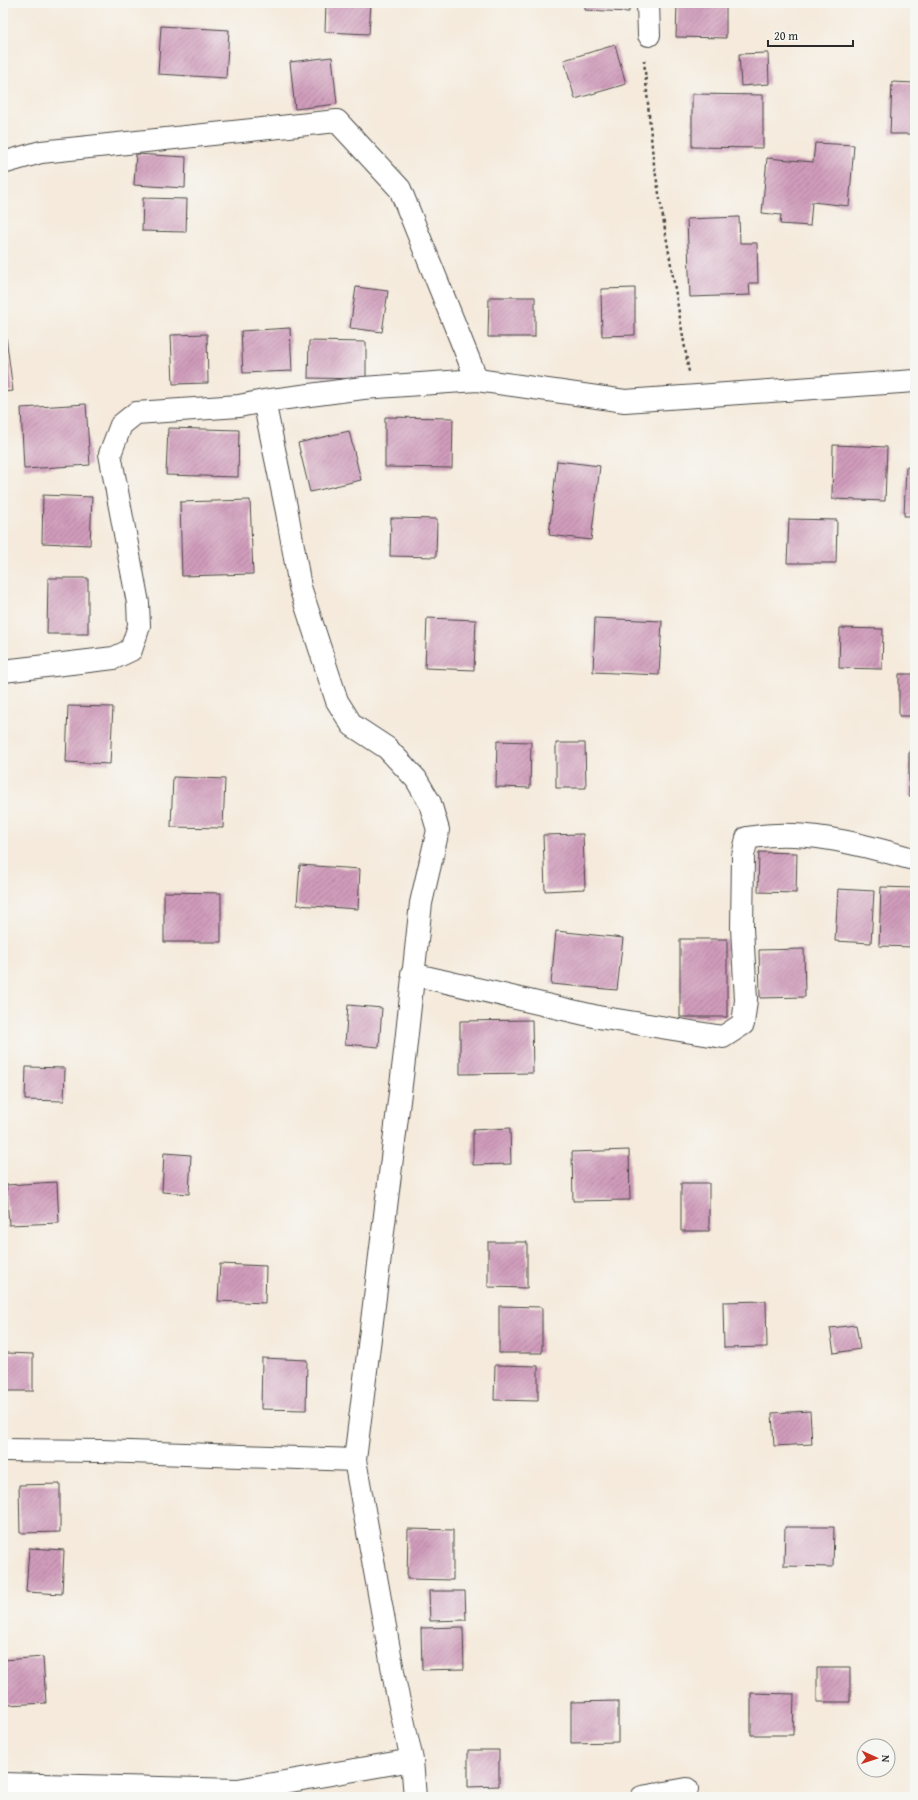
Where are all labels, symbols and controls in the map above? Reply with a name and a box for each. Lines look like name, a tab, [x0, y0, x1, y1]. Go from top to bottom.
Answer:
scale bar	[768, 22, 853, 48]
text: 20 m	[774, 27, 798, 44]
north arrow	[856, 1738, 896, 1778]
text: N	[878, 1754, 894, 1763]

